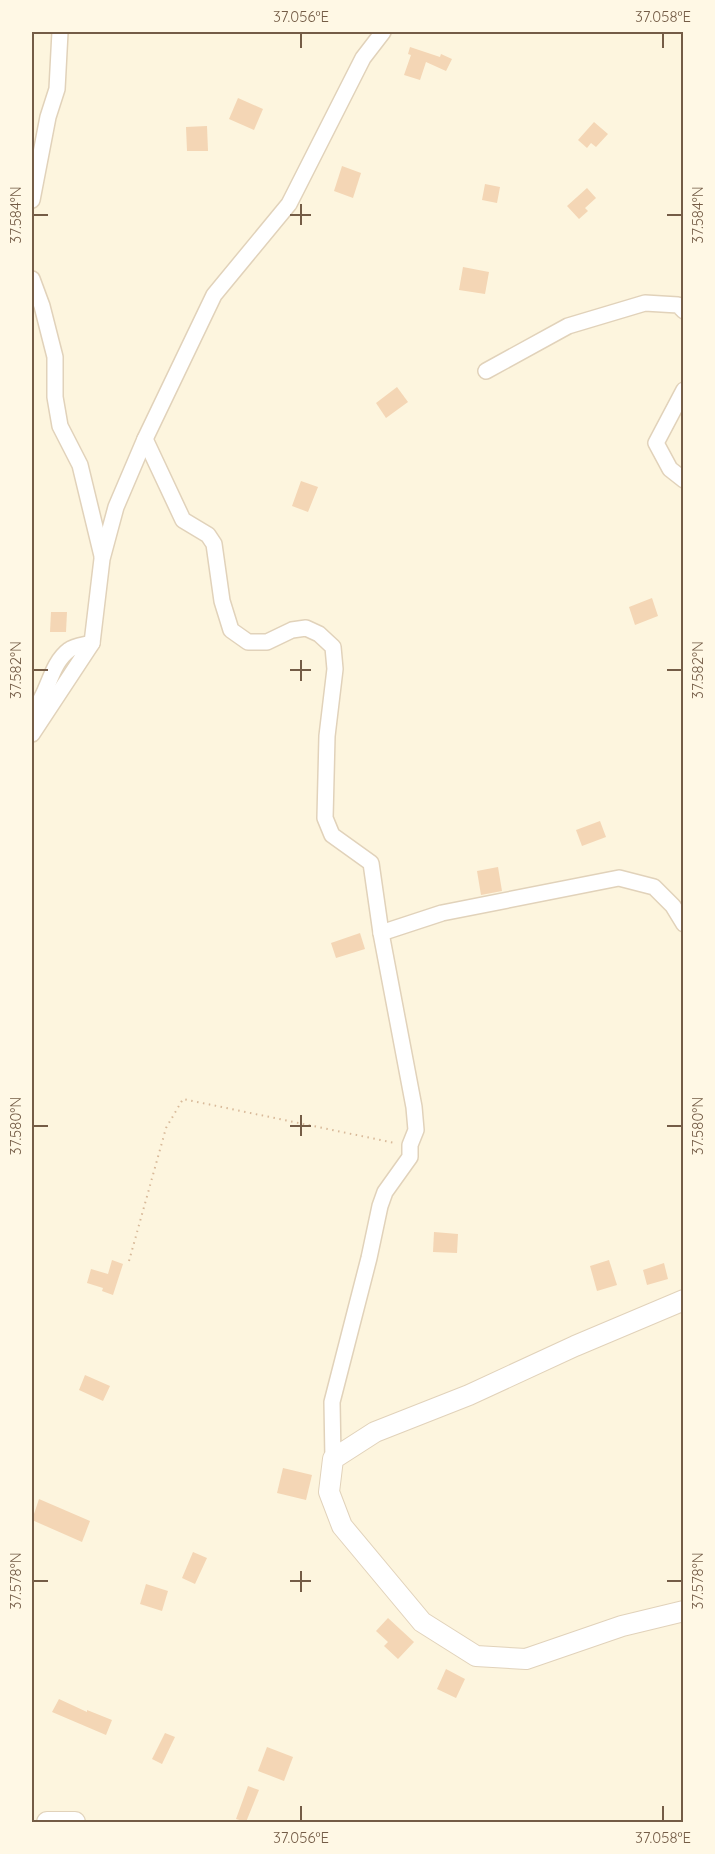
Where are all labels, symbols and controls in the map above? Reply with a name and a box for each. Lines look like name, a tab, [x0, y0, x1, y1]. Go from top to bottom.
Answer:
text: 37.056°E	[273, 7, 329, 26]
text: 37.058°E	[635, 7, 691, 26]
text: 37.584°N	[6, 186, 25, 244]
text: 37.584°N	[688, 186, 707, 244]
text: 37.582°N	[6, 641, 25, 699]
text: 37.582°N	[688, 641, 707, 699]
text: 37.580°N	[6, 1097, 25, 1155]
text: 37.580°N	[688, 1097, 707, 1155]
text: 37.578°N	[6, 1552, 25, 1610]
text: 37.578°N	[688, 1552, 707, 1610]
text: 37.056°E	[273, 1828, 329, 1847]
text: 37.058°E	[635, 1828, 691, 1847]

